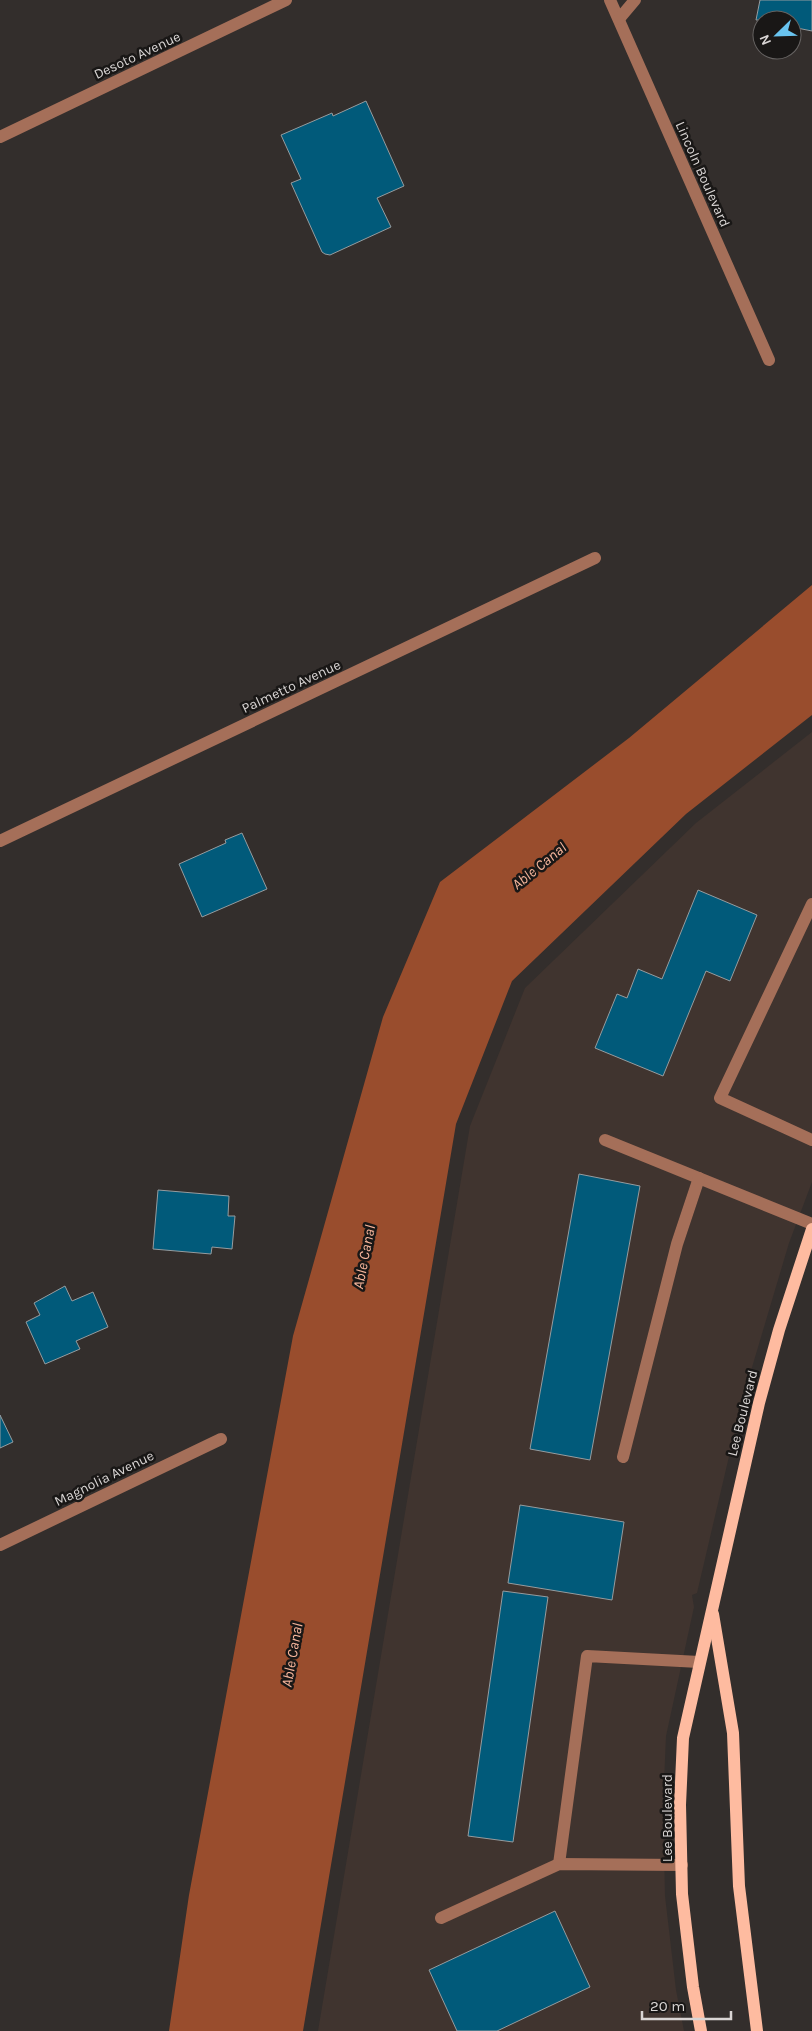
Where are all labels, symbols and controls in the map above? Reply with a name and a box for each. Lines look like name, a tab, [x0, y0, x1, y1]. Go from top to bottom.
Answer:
north arrow	[752, 10, 802, 60]
street label: Desoto Avenue	[91, 28, 183, 83]
text: N	[756, 32, 775, 48]
street label: Lincoln Boulevard	[672, 119, 733, 230]
street label: Palmetto Avenue	[239, 656, 343, 717]
water label: Able Canal	[508, 838, 570, 893]
water label: Able Canal	[349, 1223, 379, 1291]
street label: Lee Boulevard	[724, 1368, 761, 1458]
street label: Magnolia Avenue	[52, 1447, 157, 1510]
water label: Able Canal	[278, 1621, 307, 1689]
street label: Lee Boulevard	[659, 1774, 676, 1862]
scale bar	[642, 1988, 731, 2020]
text: 20 m	[650, 1997, 685, 2015]

